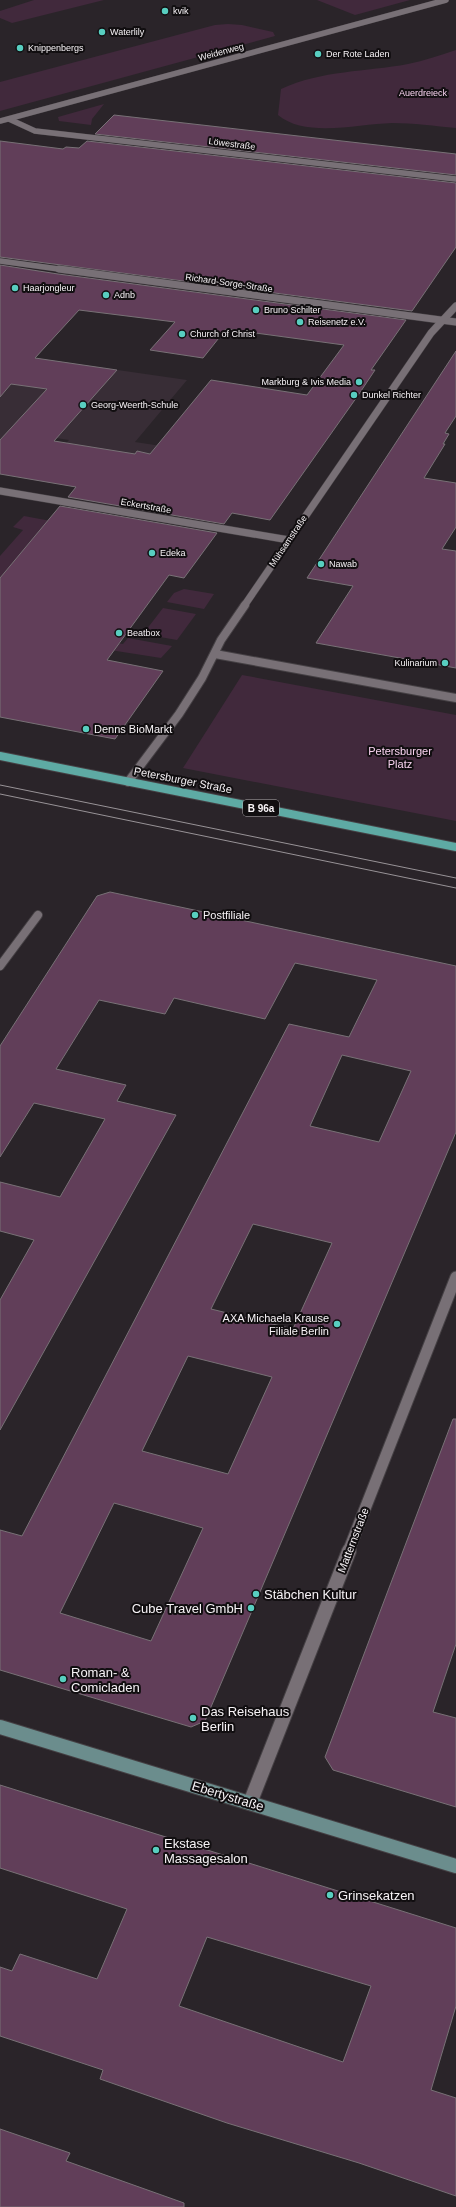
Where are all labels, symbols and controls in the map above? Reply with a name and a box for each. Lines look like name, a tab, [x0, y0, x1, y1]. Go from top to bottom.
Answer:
marker: kvik	[160, 6, 170, 16]
place label: kvik	[173, 6, 189, 16]
marker: Waterlily	[97, 27, 107, 37]
place label: Waterlily	[110, 27, 145, 37]
street label: Weidenweg	[197, 41, 245, 63]
marker: Knippenbergs	[15, 43, 25, 53]
place label: Knippenbergs	[28, 43, 84, 53]
marker: Der Rote Laden	[313, 49, 323, 59]
place label: Der Rote Laden	[326, 49, 390, 59]
park label: Auerdreieck	[399, 88, 448, 98]
street label: Löwestraße	[208, 136, 256, 152]
street label: Richard-Sorge-Straße	[185, 272, 273, 294]
marker: Haarjongleur	[10, 283, 20, 293]
place label: Haarjongleur	[23, 283, 75, 293]
marker: Adnb	[101, 290, 111, 300]
place label: Adnb	[114, 290, 135, 300]
marker: Bruno Schilter	[251, 305, 261, 315]
place label: Bruno Schilter	[264, 305, 321, 315]
marker: Reisenetz e.V.	[295, 317, 305, 327]
place label: Reisenetz e.V.	[308, 317, 366, 327]
marker: Church of Christ	[177, 329, 187, 339]
place label: Church of Christ	[190, 329, 256, 339]
place label: Markburg & Ivis Media	[261, 377, 351, 387]
marker: Markburg & Ivis Media	[354, 377, 364, 387]
marker: Dunkel Richter	[349, 390, 359, 400]
place label: Dunkel Richter	[362, 390, 421, 400]
marker: Georg-Weerth-Schule	[78, 400, 88, 410]
place label: Georg-Weerth-Schule	[91, 400, 178, 410]
street label: Eckertstraße	[120, 497, 172, 515]
street label: Mühsamstraße	[267, 513, 309, 569]
marker: Edeka	[147, 548, 157, 558]
place label: Edeka	[160, 548, 186, 558]
marker: Nawab	[316, 559, 326, 569]
place label: Nawab	[329, 559, 357, 569]
marker: Beatbox	[114, 628, 124, 638]
place label: Beatbox	[127, 628, 161, 638]
place label: Kulinarium	[394, 658, 437, 668]
marker: Kulinarium	[440, 658, 450, 668]
place label: Denns BioMarkt	[94, 723, 172, 735]
marker: Denns BioMarkt	[81, 724, 91, 734]
park label: Petersburger Platz	[368, 745, 432, 770]
street label: Petersburger Straße	[133, 765, 233, 795]
road number: B 96a	[243, 800, 279, 816]
place label: Postfiliale	[203, 909, 250, 921]
marker: Postfiliale	[190, 910, 200, 920]
place label: AXA Michaela Krause Filiale Berlin	[223, 1312, 329, 1337]
marker: AXA Michaela Krause Filiale Berlin	[332, 1319, 342, 1329]
street label: Matternstraße	[335, 1506, 371, 1574]
place label: Stäbchen Kultur	[264, 1587, 357, 1602]
marker: Stäbchen Kultur	[251, 1589, 261, 1599]
place label: Cube Travel GmbH	[132, 1601, 243, 1616]
marker: Cube Travel GmbH	[246, 1603, 256, 1613]
place label: Roman- & Comicladen	[71, 1665, 140, 1695]
marker: Roman- & Comicladen	[58, 1674, 68, 1684]
place label: Das Reisehaus Berlin	[201, 1704, 290, 1734]
marker: Das Reisehaus Berlin	[188, 1713, 198, 1723]
street label: Ebertystraße	[190, 1778, 266, 1814]
place label: Ekstase Massagesalon	[164, 1836, 248, 1866]
marker: Ekstase Massagesalon	[151, 1845, 161, 1855]
place label: Grinsekatzen	[338, 1888, 415, 1903]
marker: Grinsekatzen	[325, 1890, 335, 1900]

